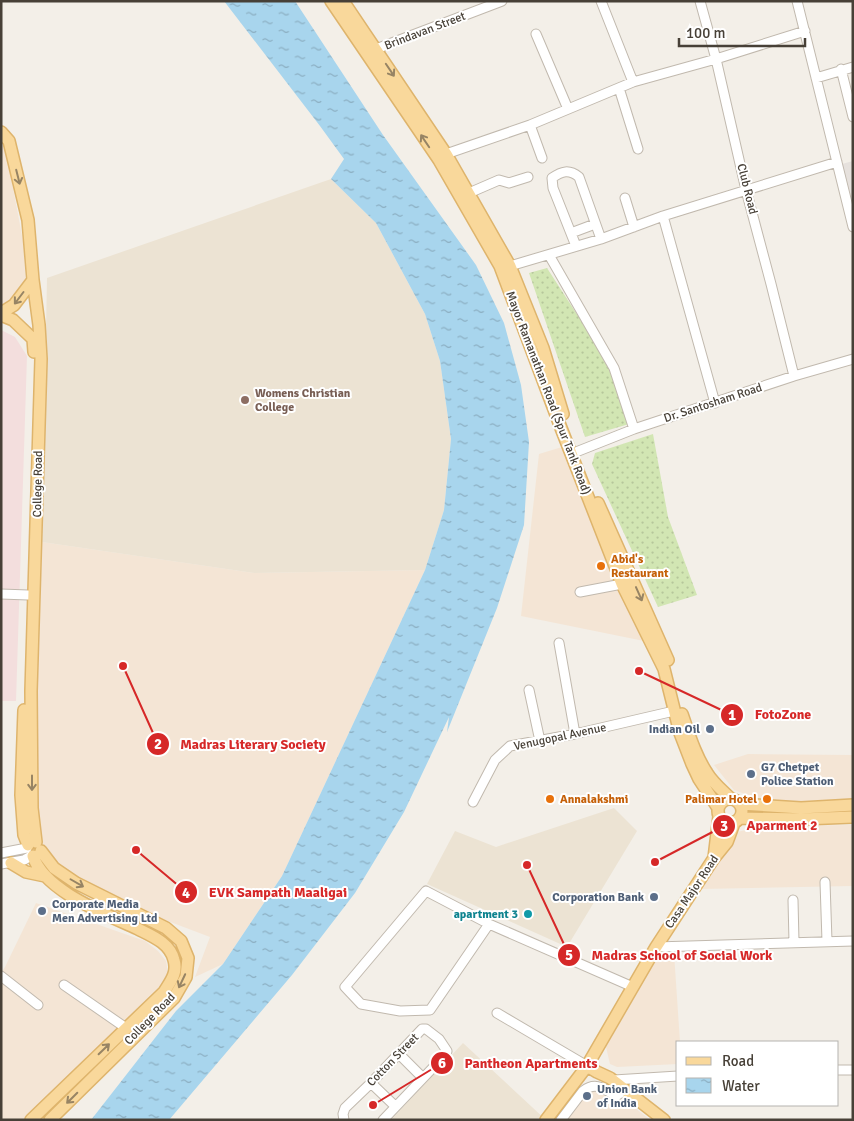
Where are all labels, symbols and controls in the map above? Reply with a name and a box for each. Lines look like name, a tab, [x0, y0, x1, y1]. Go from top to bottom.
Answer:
street label: Brindavan Street	[382, 9, 468, 53]
scale bar	[679, 15, 805, 47]
text: 100 m	[686, 24, 726, 42]
one-way arrow	[385, 63, 395, 77]
one-way arrow	[420, 134, 430, 148]
street label: Club Road	[733, 162, 761, 216]
one-way arrow	[14, 168, 23, 184]
street label: Mayor Ramanathan Road (Spur Tank Road)	[502, 289, 594, 497]
one-way arrow	[14, 291, 24, 305]
street label: Dr. Santosham Road	[662, 380, 764, 426]
place label: Womens Christian College	[255, 386, 351, 415]
marker: Womens Christian College	[239, 394, 251, 406]
street label: College Road	[30, 450, 46, 518]
place label: Abid's Restaurant	[611, 552, 669, 581]
marker: Abid's Restaurant	[595, 560, 607, 572]
one-way arrow	[634, 586, 644, 601]
callout: FotoZone	[720, 700, 822, 729]
text: 1	[728, 706, 736, 724]
text: FotoZone	[755, 706, 811, 723]
street label: Venugopal Avenue	[512, 720, 608, 754]
place label: Indian Oil	[649, 722, 700, 737]
marker: Indian Oil	[704, 723, 716, 735]
callout: Madras Literary Society	[146, 729, 336, 758]
text: 2	[154, 735, 162, 753]
text: Madras Literary Society	[180, 736, 326, 753]
place label: G7 Chetpet Police Station	[761, 760, 834, 789]
marker: G7 Chetpet Police Station	[745, 768, 757, 780]
one-way arrow	[27, 774, 37, 790]
place label: Annalakshmi	[560, 792, 628, 807]
place label: Palimar Hotel	[685, 792, 757, 807]
marker: Annalakshmi	[544, 793, 556, 805]
marker: Palimar Hotel	[761, 793, 773, 805]
callout: Aparment 2	[711, 811, 827, 840]
text: 3	[720, 817, 728, 835]
text: Aparment 2	[746, 817, 818, 834]
street label: Casa Major Road	[662, 852, 722, 932]
one-way arrow	[69, 878, 83, 888]
callout: EVK Sampath Maaligai	[174, 878, 357, 907]
text: 4	[182, 884, 190, 902]
text: EVK Sampath Maaligai	[209, 884, 347, 901]
place label: Corporation Bank	[552, 890, 645, 905]
marker: Corporation Bank	[648, 891, 660, 903]
place label: Corporate Media Men Advertising Ltd	[52, 897, 158, 926]
marker: Corporate Media Men Advertising Ltd	[36, 905, 48, 917]
place label: apartment 3	[454, 907, 518, 922]
marker: apartment 3	[522, 908, 534, 920]
callout: Madras School of Social Work	[557, 940, 783, 969]
text: 5	[565, 946, 573, 964]
text: Madras School of Social Work	[592, 947, 773, 964]
one-way arrow	[177, 973, 187, 988]
street label: College Road	[121, 990, 179, 1048]
street label: Cotton Street	[364, 1030, 422, 1090]
legend	[676, 1041, 839, 1106]
one-way arrow	[98, 1043, 110, 1055]
callout: Pantheon Apartments	[429, 1049, 607, 1078]
text: Road	[722, 1052, 754, 1070]
text: 6	[438, 1054, 446, 1072]
text: Pantheon Apartments	[465, 1055, 598, 1072]
text: Water	[722, 1077, 760, 1095]
place label: Union Bank of India	[597, 1082, 658, 1111]
marker: Union Bank of India	[581, 1090, 593, 1102]
one-way arrow	[66, 1092, 78, 1104]

